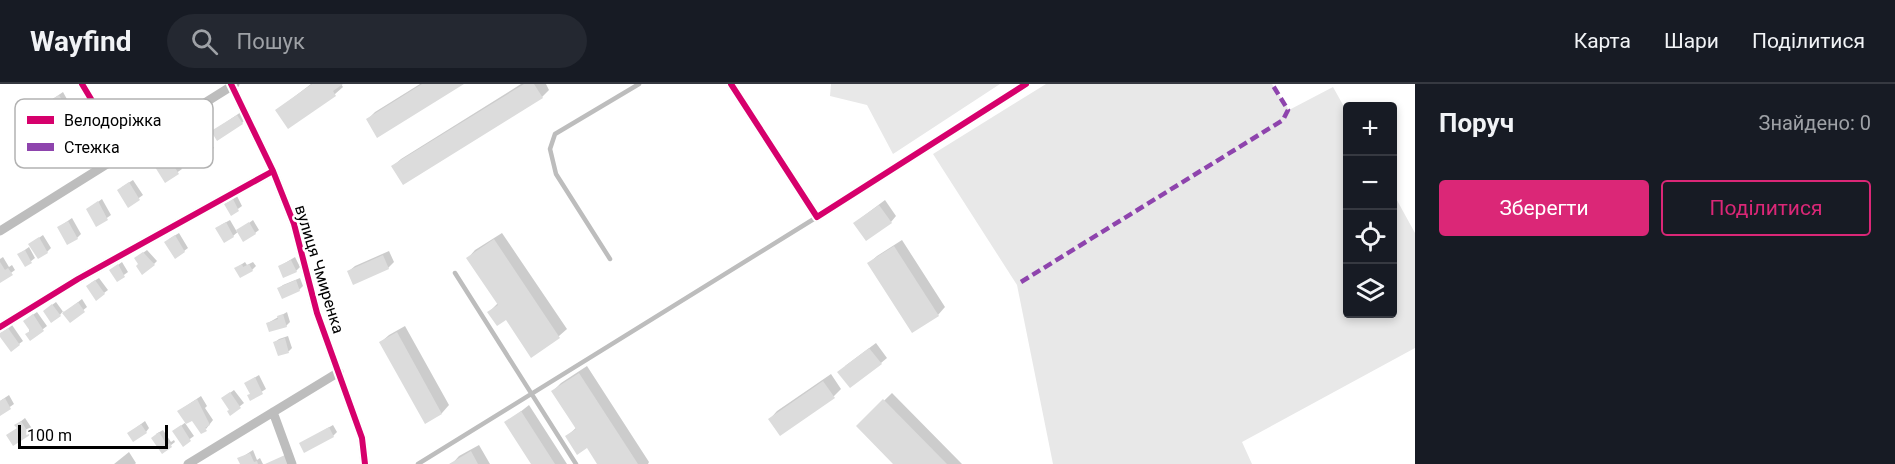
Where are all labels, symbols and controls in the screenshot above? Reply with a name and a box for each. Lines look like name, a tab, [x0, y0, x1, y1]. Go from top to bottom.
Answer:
search box	[167, 14, 587, 68]
text: Wayfind	[30, 25, 131, 58]
icon: search	[188, 25, 221, 58]
text: Пошук	[236, 29, 305, 54]
text: Карта	[1574, 29, 1631, 53]
text: Шари	[1664, 29, 1719, 53]
text: Поділитися	[1752, 29, 1865, 53]
legend	[15, 99, 213, 168]
map controls	[1343, 102, 1397, 318]
button: +	[1343, 102, 1397, 156]
text: Поруч	[1439, 108, 1514, 138]
text: Велодоріжка	[64, 111, 162, 130]
text: Знайдено: 0	[1759, 111, 1871, 135]
text: Стежка	[64, 138, 120, 157]
button: −	[1343, 156, 1397, 210]
button: Зберегти	[1439, 180, 1649, 236]
button: Поділитися	[1661, 180, 1871, 236]
street label: вулиця Чмиренка	[291, 203, 348, 336]
button: locate	[1343, 210, 1397, 264]
button: layers	[1343, 264, 1397, 318]
scale bar	[18, 422, 168, 450]
text: 100 m	[27, 426, 72, 445]

